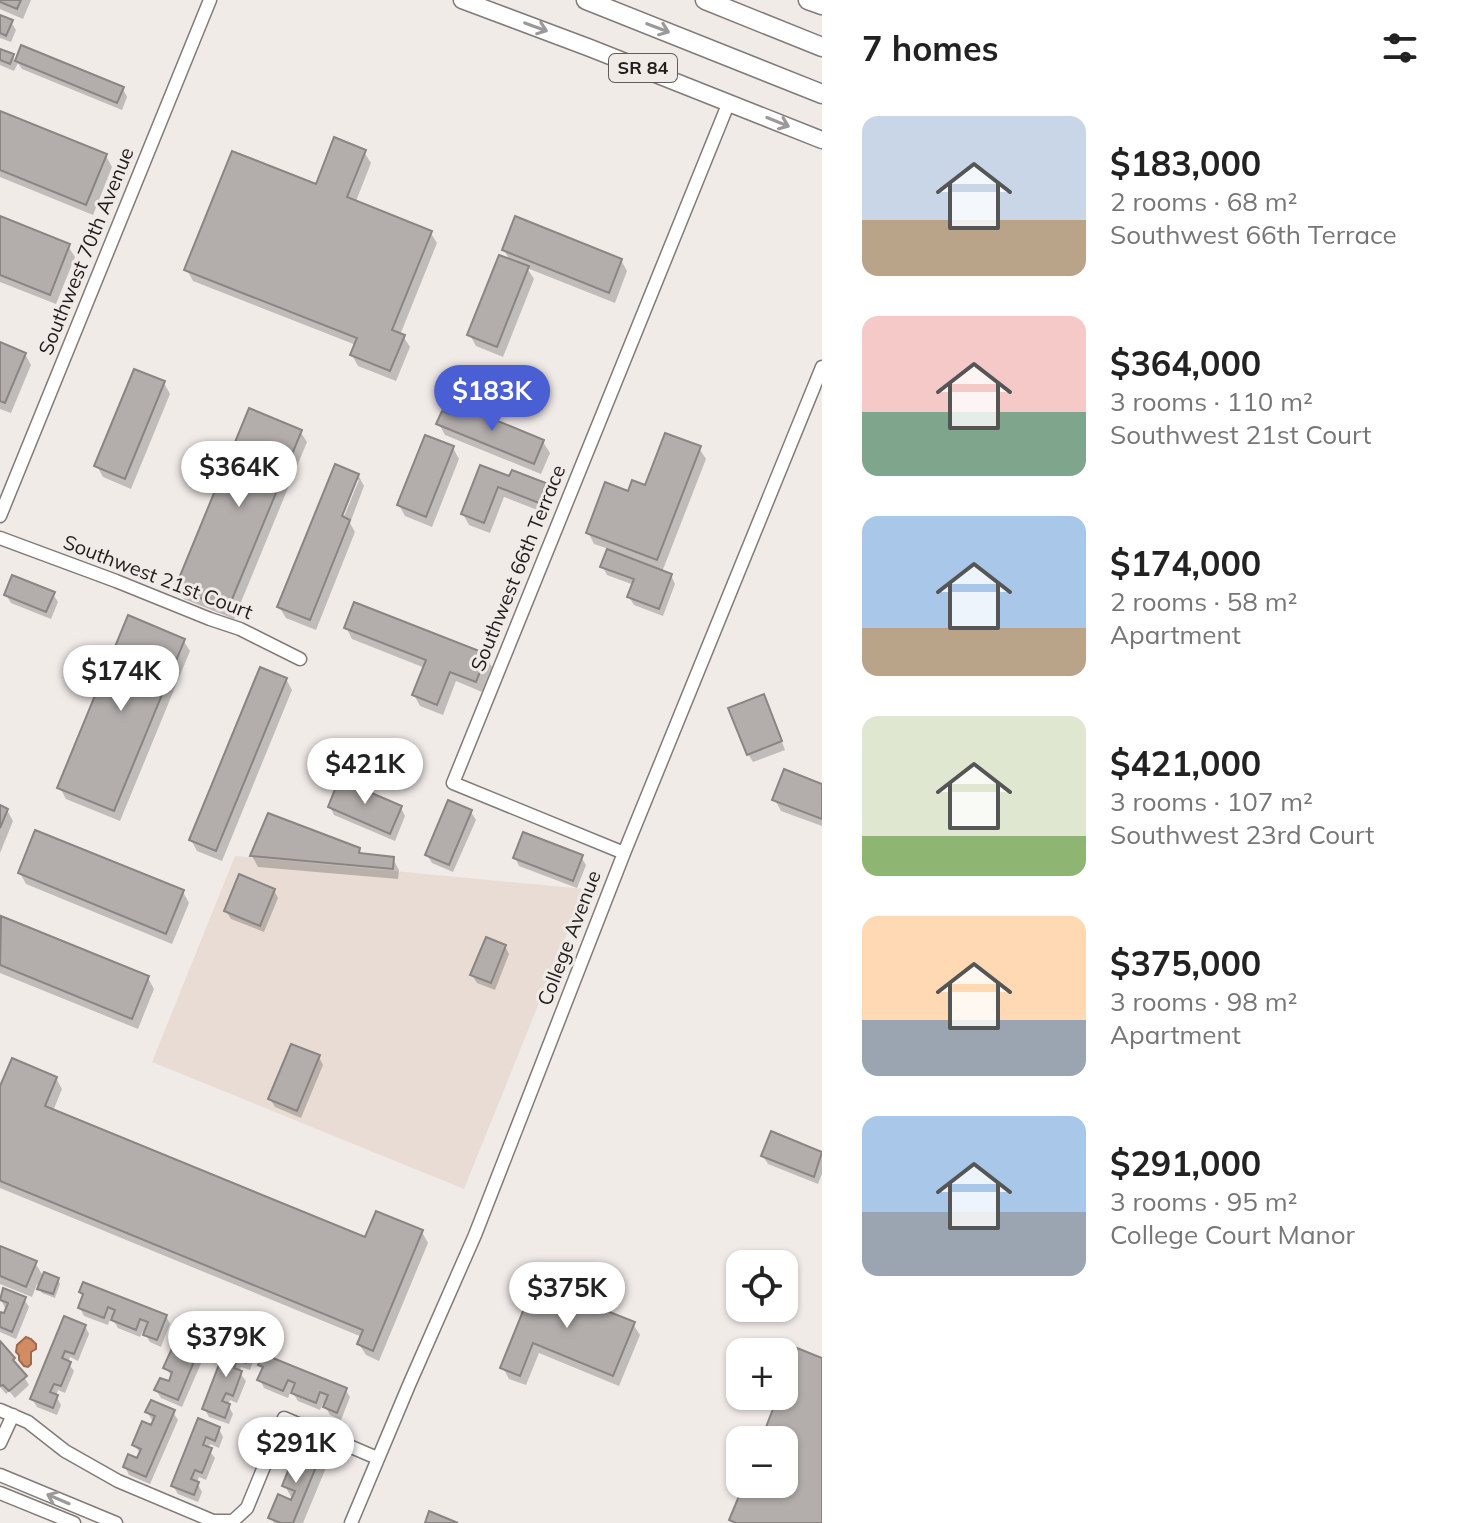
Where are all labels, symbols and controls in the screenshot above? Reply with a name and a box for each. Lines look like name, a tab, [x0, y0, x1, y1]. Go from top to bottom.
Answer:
one-way arrow	[523, 21, 548, 35]
one-way arrow	[645, 22, 670, 36]
icon: filters	[1378, 26, 1422, 70]
text: 7 homes	[862, 27, 999, 70]
road number: SR 84	[609, 54, 677, 82]
one-way arrow	[765, 116, 790, 130]
text: $183,000	[1110, 142, 1261, 185]
street label: Southwest 70th Avenue	[32, 143, 139, 358]
icon: home	[926, 148, 1022, 244]
text: 2 rooms · 68 m²	[1110, 185, 1297, 218]
text: Southwest 66th Terrace	[1110, 218, 1397, 251]
text: $364,000	[1110, 342, 1261, 385]
icon: home	[926, 348, 1022, 444]
pin: $183K	[436, 365, 548, 433]
text: $183K	[452, 374, 532, 407]
text: 3 rooms · 110 m²	[1110, 385, 1313, 418]
text: Southwest 21st Court	[1110, 418, 1371, 451]
pin: $364K	[183, 441, 295, 509]
text: $364K	[199, 450, 279, 483]
street label: Southwest 66th Terrace	[465, 461, 570, 675]
street label: Southwest 21st Court	[60, 529, 256, 624]
text: $174,000	[1110, 542, 1261, 585]
icon: home	[926, 548, 1022, 644]
text: 2 rooms · 58 m²	[1110, 585, 1297, 618]
text: Apartment	[1110, 618, 1241, 651]
pin: $174K	[65, 645, 177, 713]
text: $174K	[81, 654, 161, 687]
pin: $421K	[309, 738, 421, 806]
text: $421,000	[1110, 742, 1261, 785]
text: $421K	[325, 747, 405, 780]
icon: home	[926, 748, 1022, 844]
text: 3 rooms · 107 m²	[1110, 785, 1313, 818]
text: Southwest 23rd Court	[1110, 818, 1374, 851]
street label: College Avenue	[531, 867, 606, 1009]
text: $375,000	[1110, 942, 1261, 985]
icon: home	[926, 948, 1022, 1044]
text: 3 rooms · 98 m²	[1110, 985, 1297, 1018]
text: Apartment	[1110, 1018, 1241, 1051]
text: $291,000	[1110, 1142, 1261, 1185]
icon: home	[926, 1148, 1022, 1244]
text: 3 rooms · 95 m²	[1110, 1185, 1297, 1218]
text: College Court Manor	[1110, 1218, 1355, 1251]
map controls	[726, 1250, 798, 1498]
button: locate	[726, 1250, 798, 1322]
pin: $375K	[511, 1262, 623, 1330]
text: $375K	[527, 1271, 607, 1304]
pin: $379K	[170, 1311, 282, 1379]
text: $379K	[186, 1320, 266, 1353]
button: +	[726, 1338, 798, 1410]
pin: $291K	[240, 1417, 352, 1485]
text: $291K	[256, 1426, 336, 1459]
button: −	[726, 1426, 798, 1498]
one-way arrow	[46, 1490, 71, 1505]

